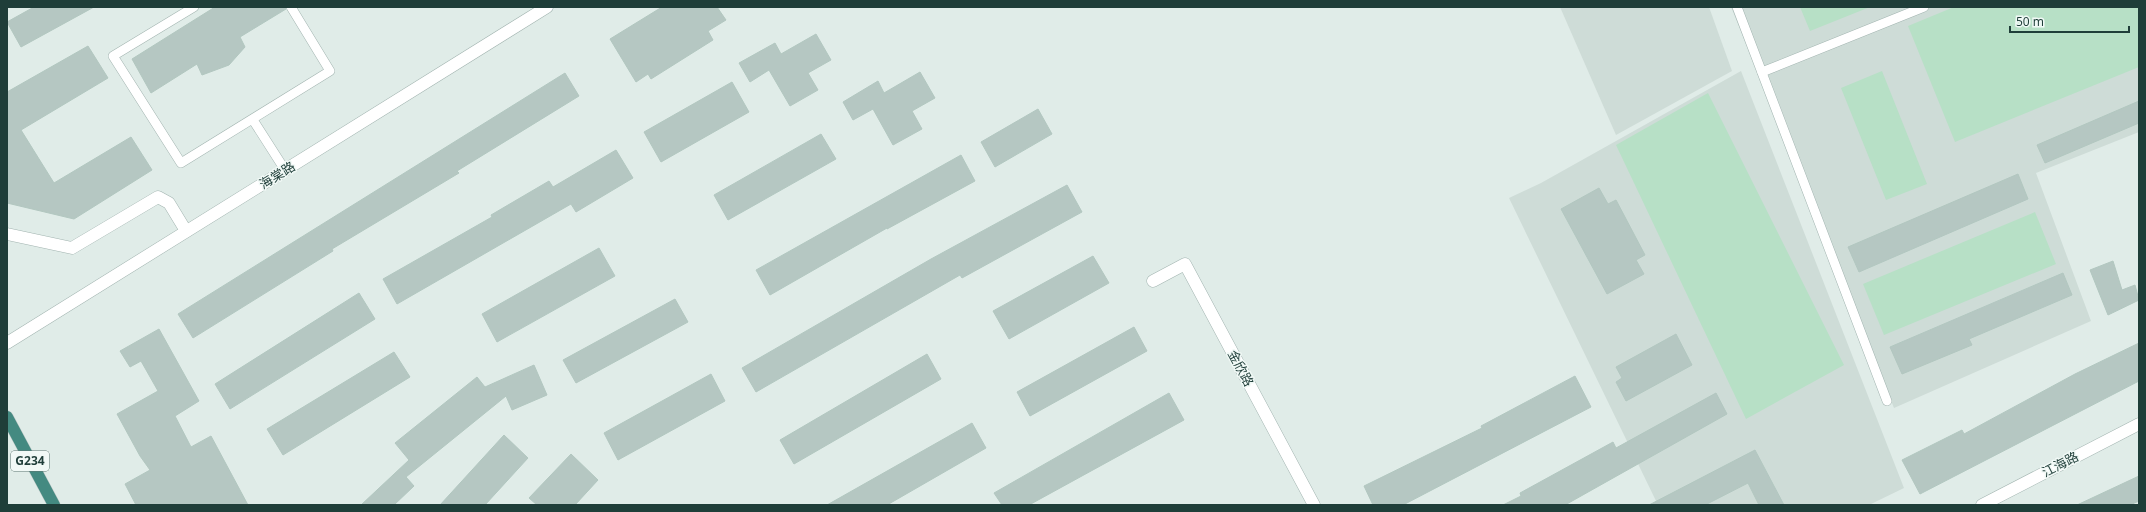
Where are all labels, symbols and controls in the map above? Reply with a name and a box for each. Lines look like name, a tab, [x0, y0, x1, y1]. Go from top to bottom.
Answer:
scale bar	[2010, 8, 2129, 34]
text: 50 m	[2016, 13, 2044, 30]
street label: 海棠路	[256, 157, 298, 193]
street label: 金欣路	[1224, 347, 1258, 389]
street label: 江海路	[2039, 447, 2081, 481]
road number: G234	[11, 451, 49, 471]

